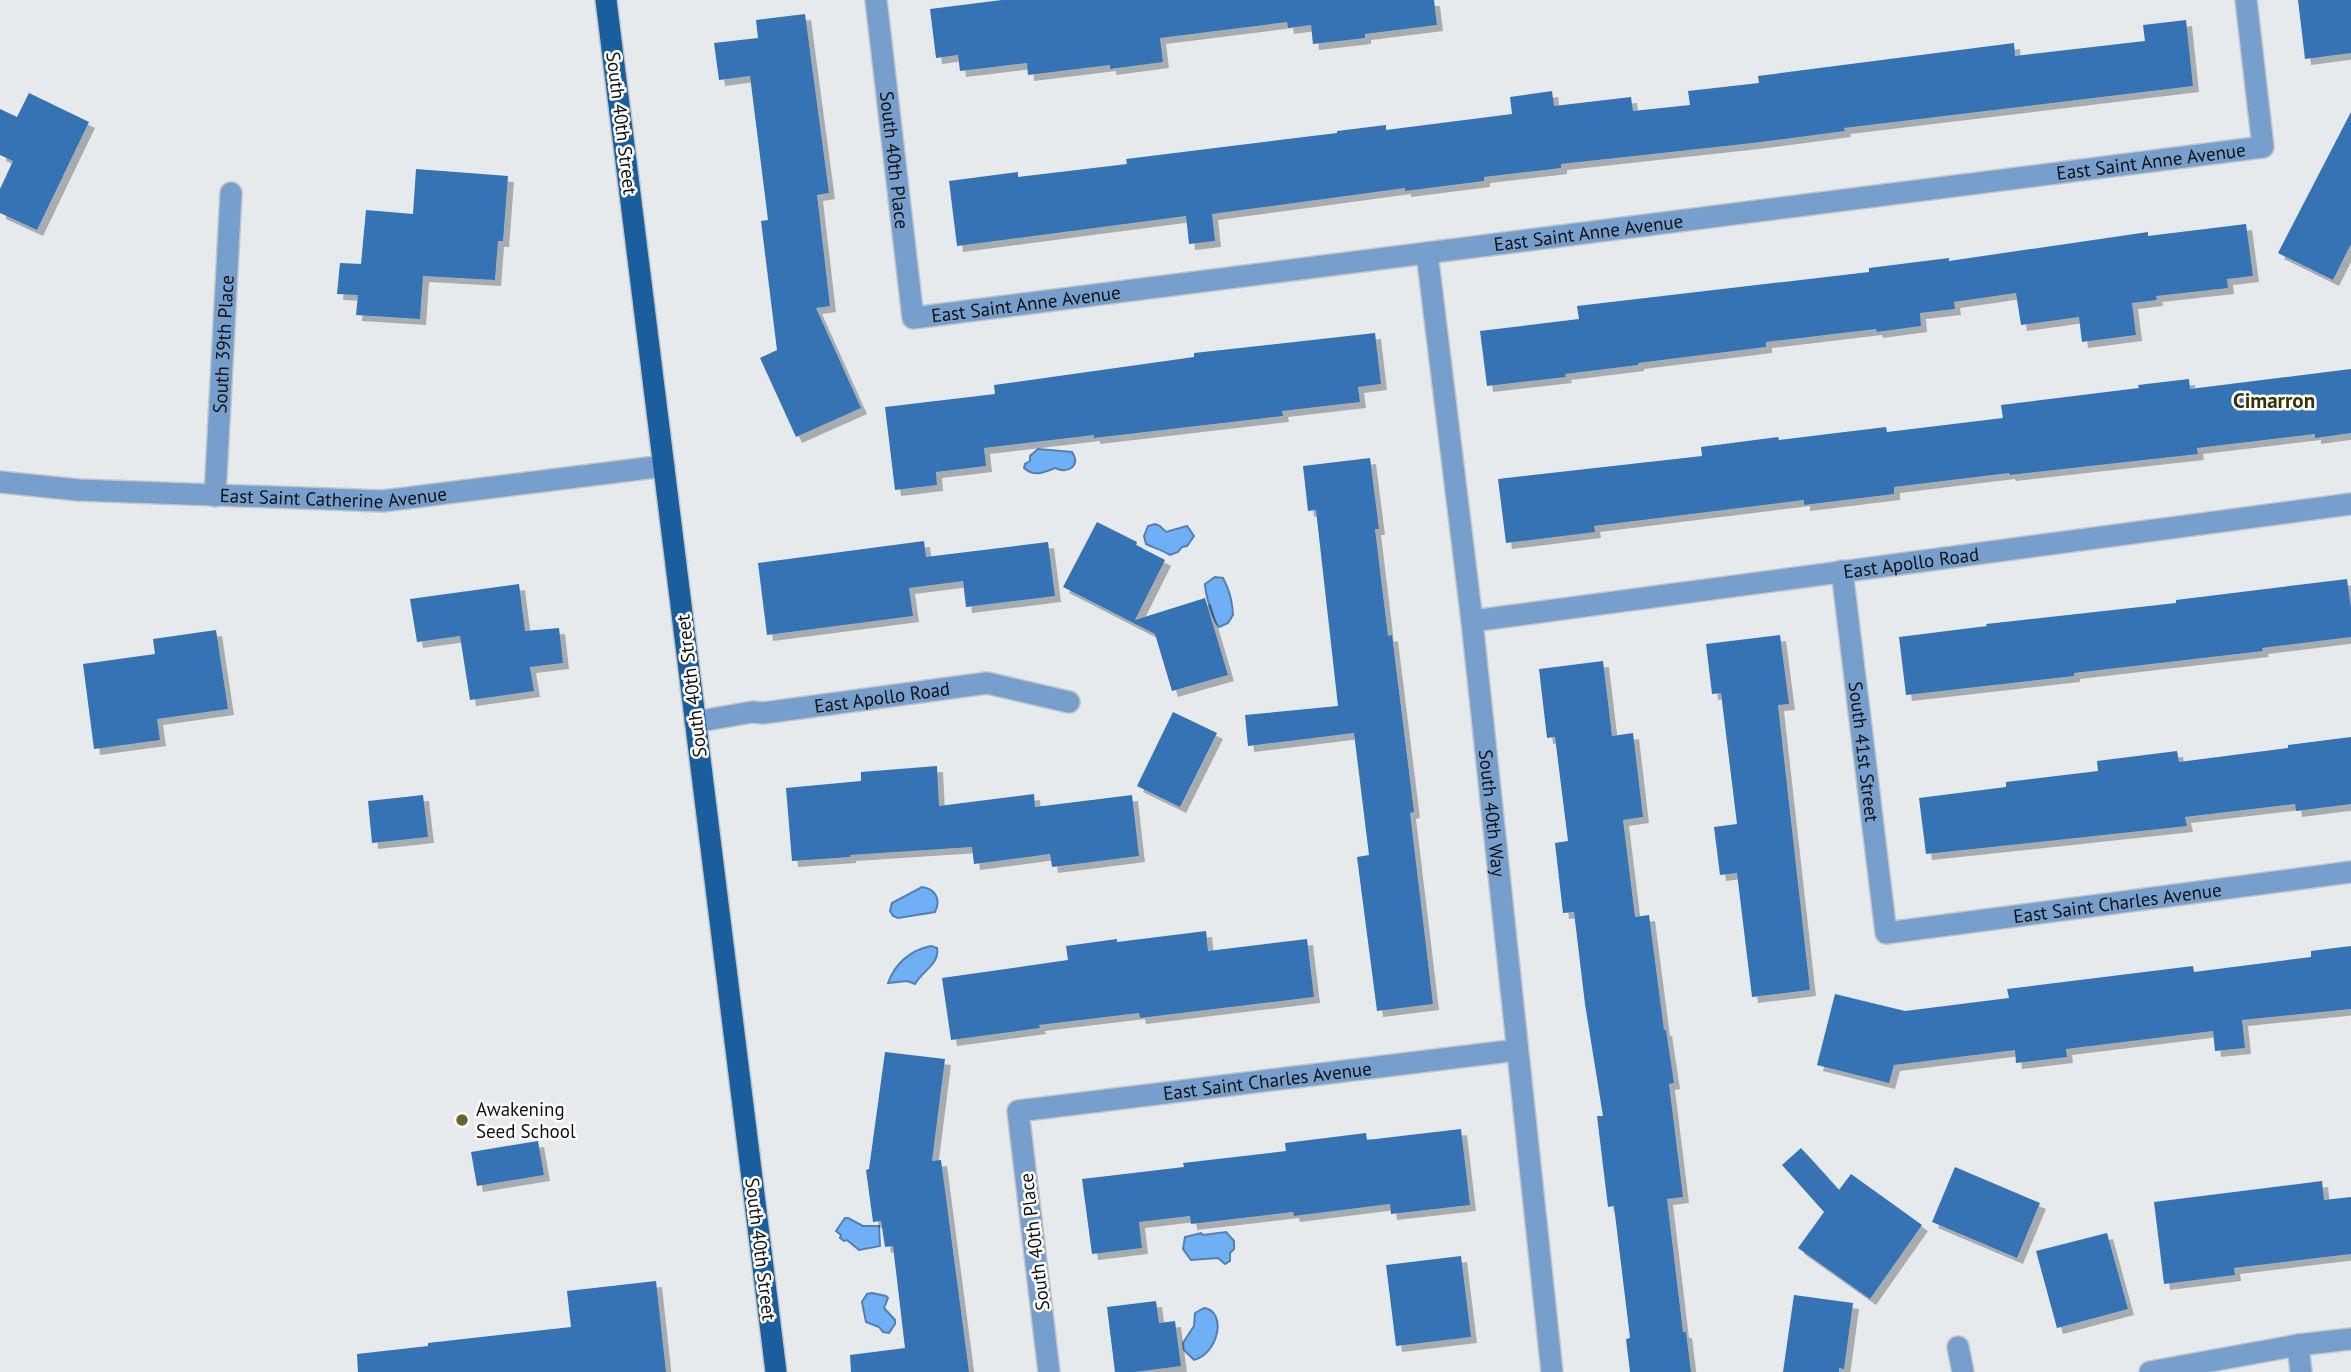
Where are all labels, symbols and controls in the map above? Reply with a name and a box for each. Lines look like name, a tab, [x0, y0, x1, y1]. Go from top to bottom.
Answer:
street label: South 40th Street	[601, 50, 643, 196]
street label: South 40th Place	[875, 90, 915, 230]
street label: East Saint Anne Avenue	[2055, 137, 2247, 185]
street label: East Saint Anne Avenue	[1492, 209, 1684, 256]
street label: South 39th Place	[207, 274, 239, 414]
street label: East Saint Anne Avenue	[930, 280, 1122, 328]
district label: Cimarron	[2233, 387, 2315, 414]
street label: East Saint Catherine Avenue	[219, 481, 448, 513]
street label: East Apollo Road	[1842, 542, 1981, 583]
street label: South 40th Street	[670, 613, 712, 759]
street label: East Apollo Road	[813, 676, 951, 718]
street label: South 41st Street	[1844, 680, 1884, 824]
street label: South 40th Way	[1474, 748, 1511, 878]
street label: East Saint Charles Avenue	[2012, 877, 2223, 928]
street label: East Saint Charles Avenue	[1162, 1056, 1373, 1105]
place label: Awakening Seed School	[476, 1097, 576, 1143]
marker: Awakening Seed School	[454, 1112, 470, 1128]
street label: South 40th Place	[1014, 1172, 1054, 1312]
street label: South 40th Street	[740, 1176, 782, 1322]

